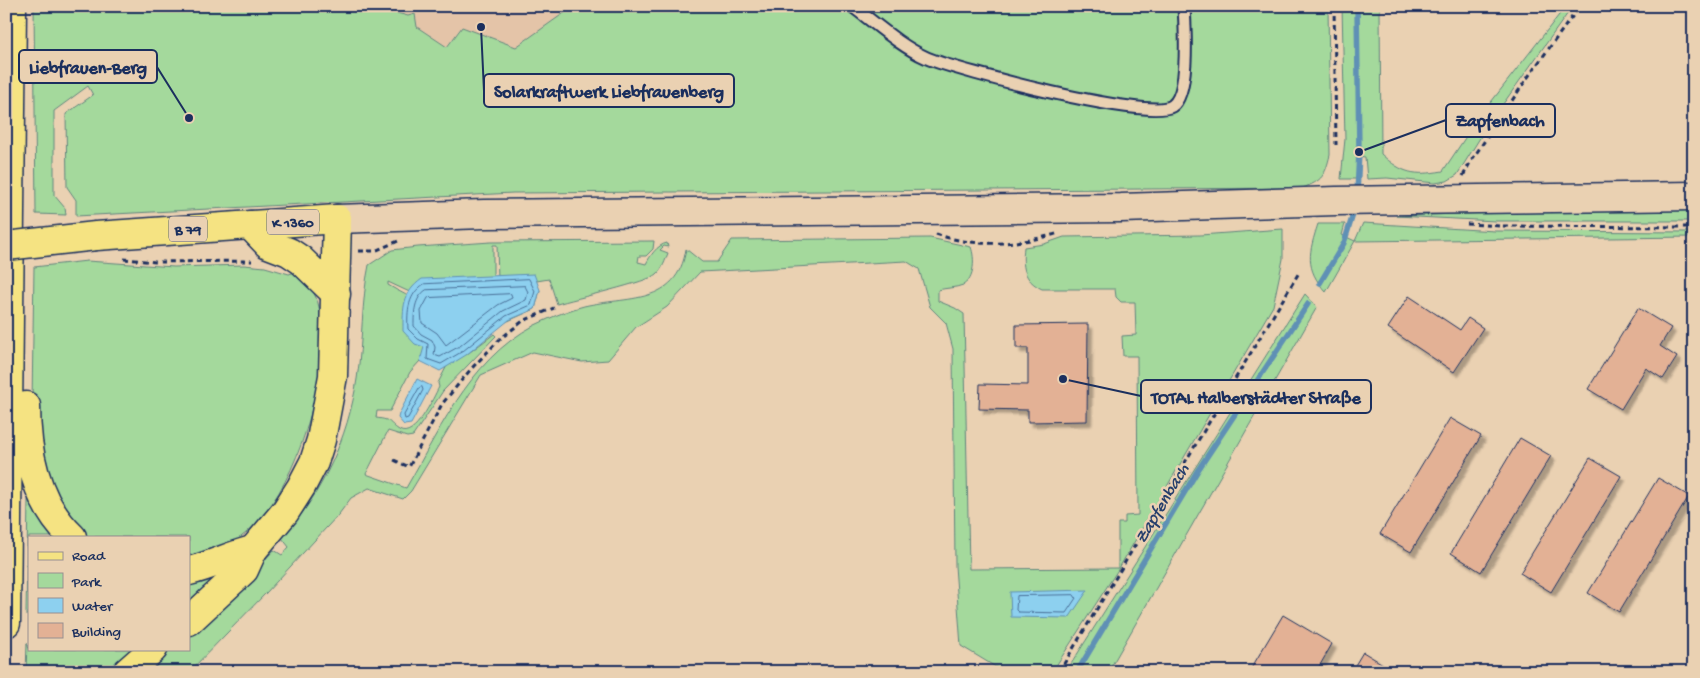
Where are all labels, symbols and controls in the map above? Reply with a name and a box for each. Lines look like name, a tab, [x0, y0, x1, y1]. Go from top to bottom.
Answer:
callout: Liebfrauen-Berg	[19, 50, 157, 83]
text: Liebfrauen-Berg	[29, 59, 147, 80]
callout: Solarkraftwerk Liebfrauenberg	[484, 74, 734, 107]
text: Solarkraftwerk Liebfrauenberg	[494, 83, 724, 104]
callout: Zapfenbach	[1446, 104, 1555, 137]
text: Zapfenbach	[1455, 112, 1545, 133]
road number: K 1360	[267, 210, 319, 234]
road number: B 79	[169, 216, 207, 242]
callout: TOTAL Halberstädter Straße	[1141, 380, 1371, 413]
text: TOTAL Halberstädter Straße	[1149, 389, 1362, 410]
water label: Zapfenbach	[1131, 460, 1195, 548]
legend	[28, 536, 190, 650]
text: Road	[72, 548, 106, 566]
text: Park	[71, 574, 102, 592]
text: Water	[72, 598, 114, 616]
text: Building	[71, 624, 121, 642]

